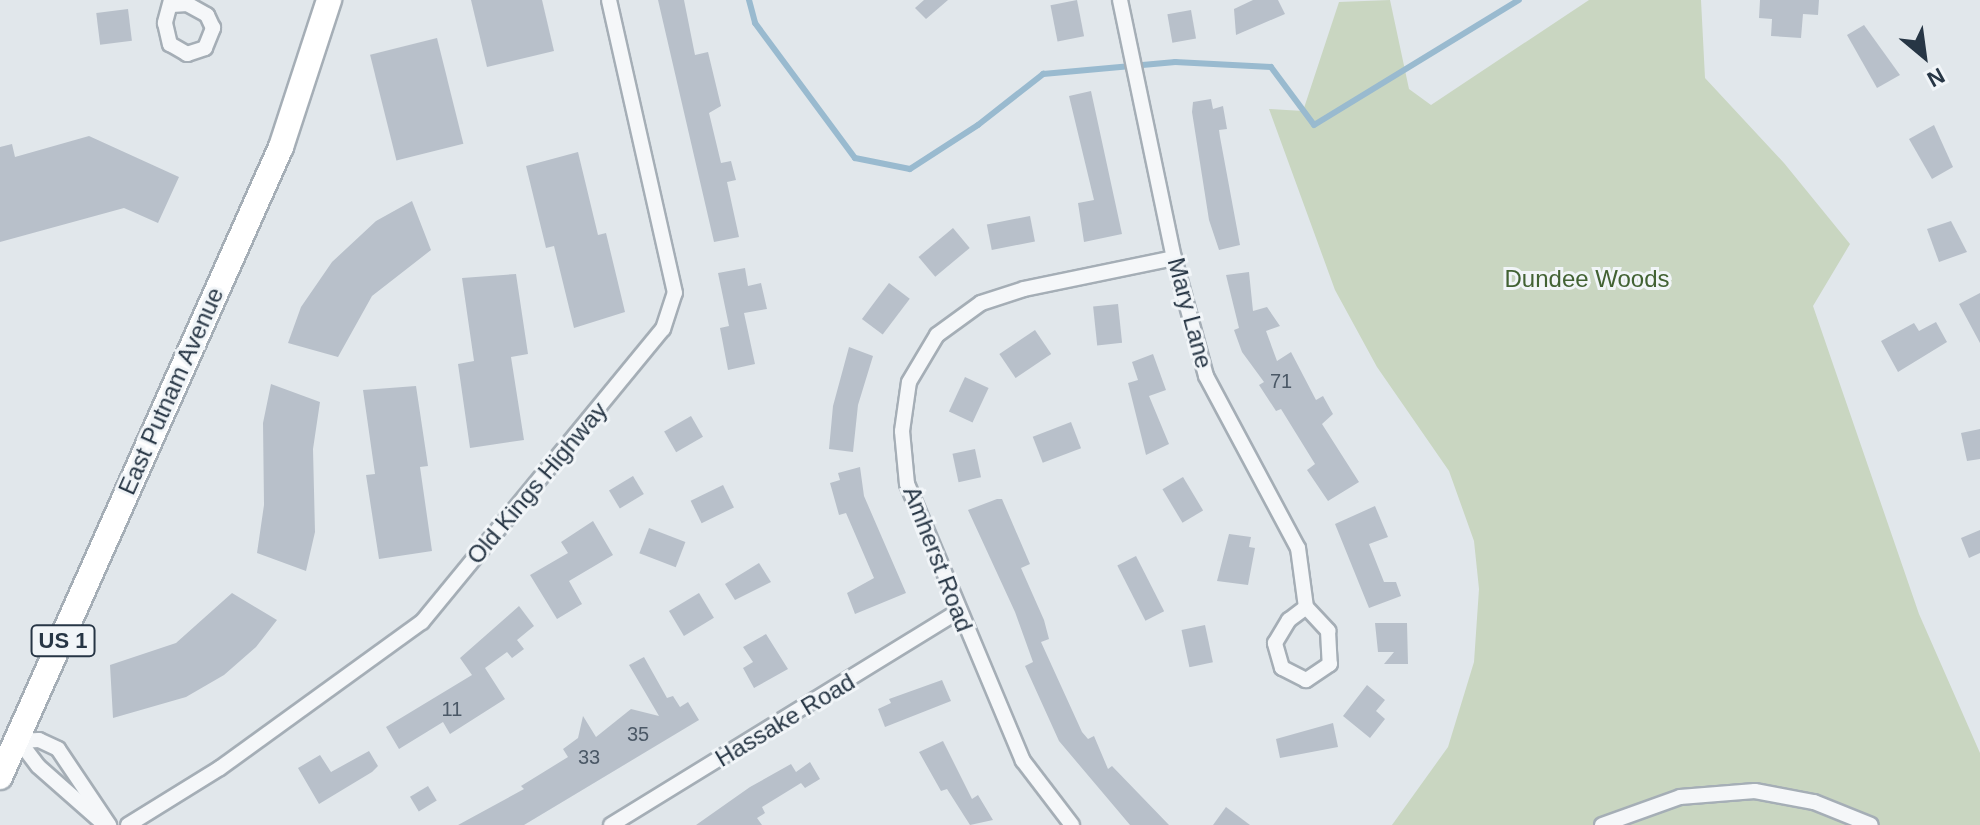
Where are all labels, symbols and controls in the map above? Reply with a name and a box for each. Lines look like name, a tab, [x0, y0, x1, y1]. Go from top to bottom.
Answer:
north arrow	[1884, 16, 1964, 96]
text: N	[1923, 63, 1949, 92]
street label: Mary Lane	[1161, 255, 1219, 371]
park label: Dundee Woods	[1504, 265, 1670, 293]
street label: East Putnam Avenue	[112, 282, 230, 500]
house number: 71	[1270, 369, 1292, 393]
street label: Old Kings Highway	[461, 396, 613, 570]
street label: Amherst Road	[897, 482, 979, 636]
road number: US 1	[29, 623, 97, 659]
street label: Hassake Road	[710, 667, 860, 773]
house number: 11	[442, 697, 462, 721]
house number: 35	[627, 722, 649, 746]
house number: 33	[578, 745, 600, 769]

